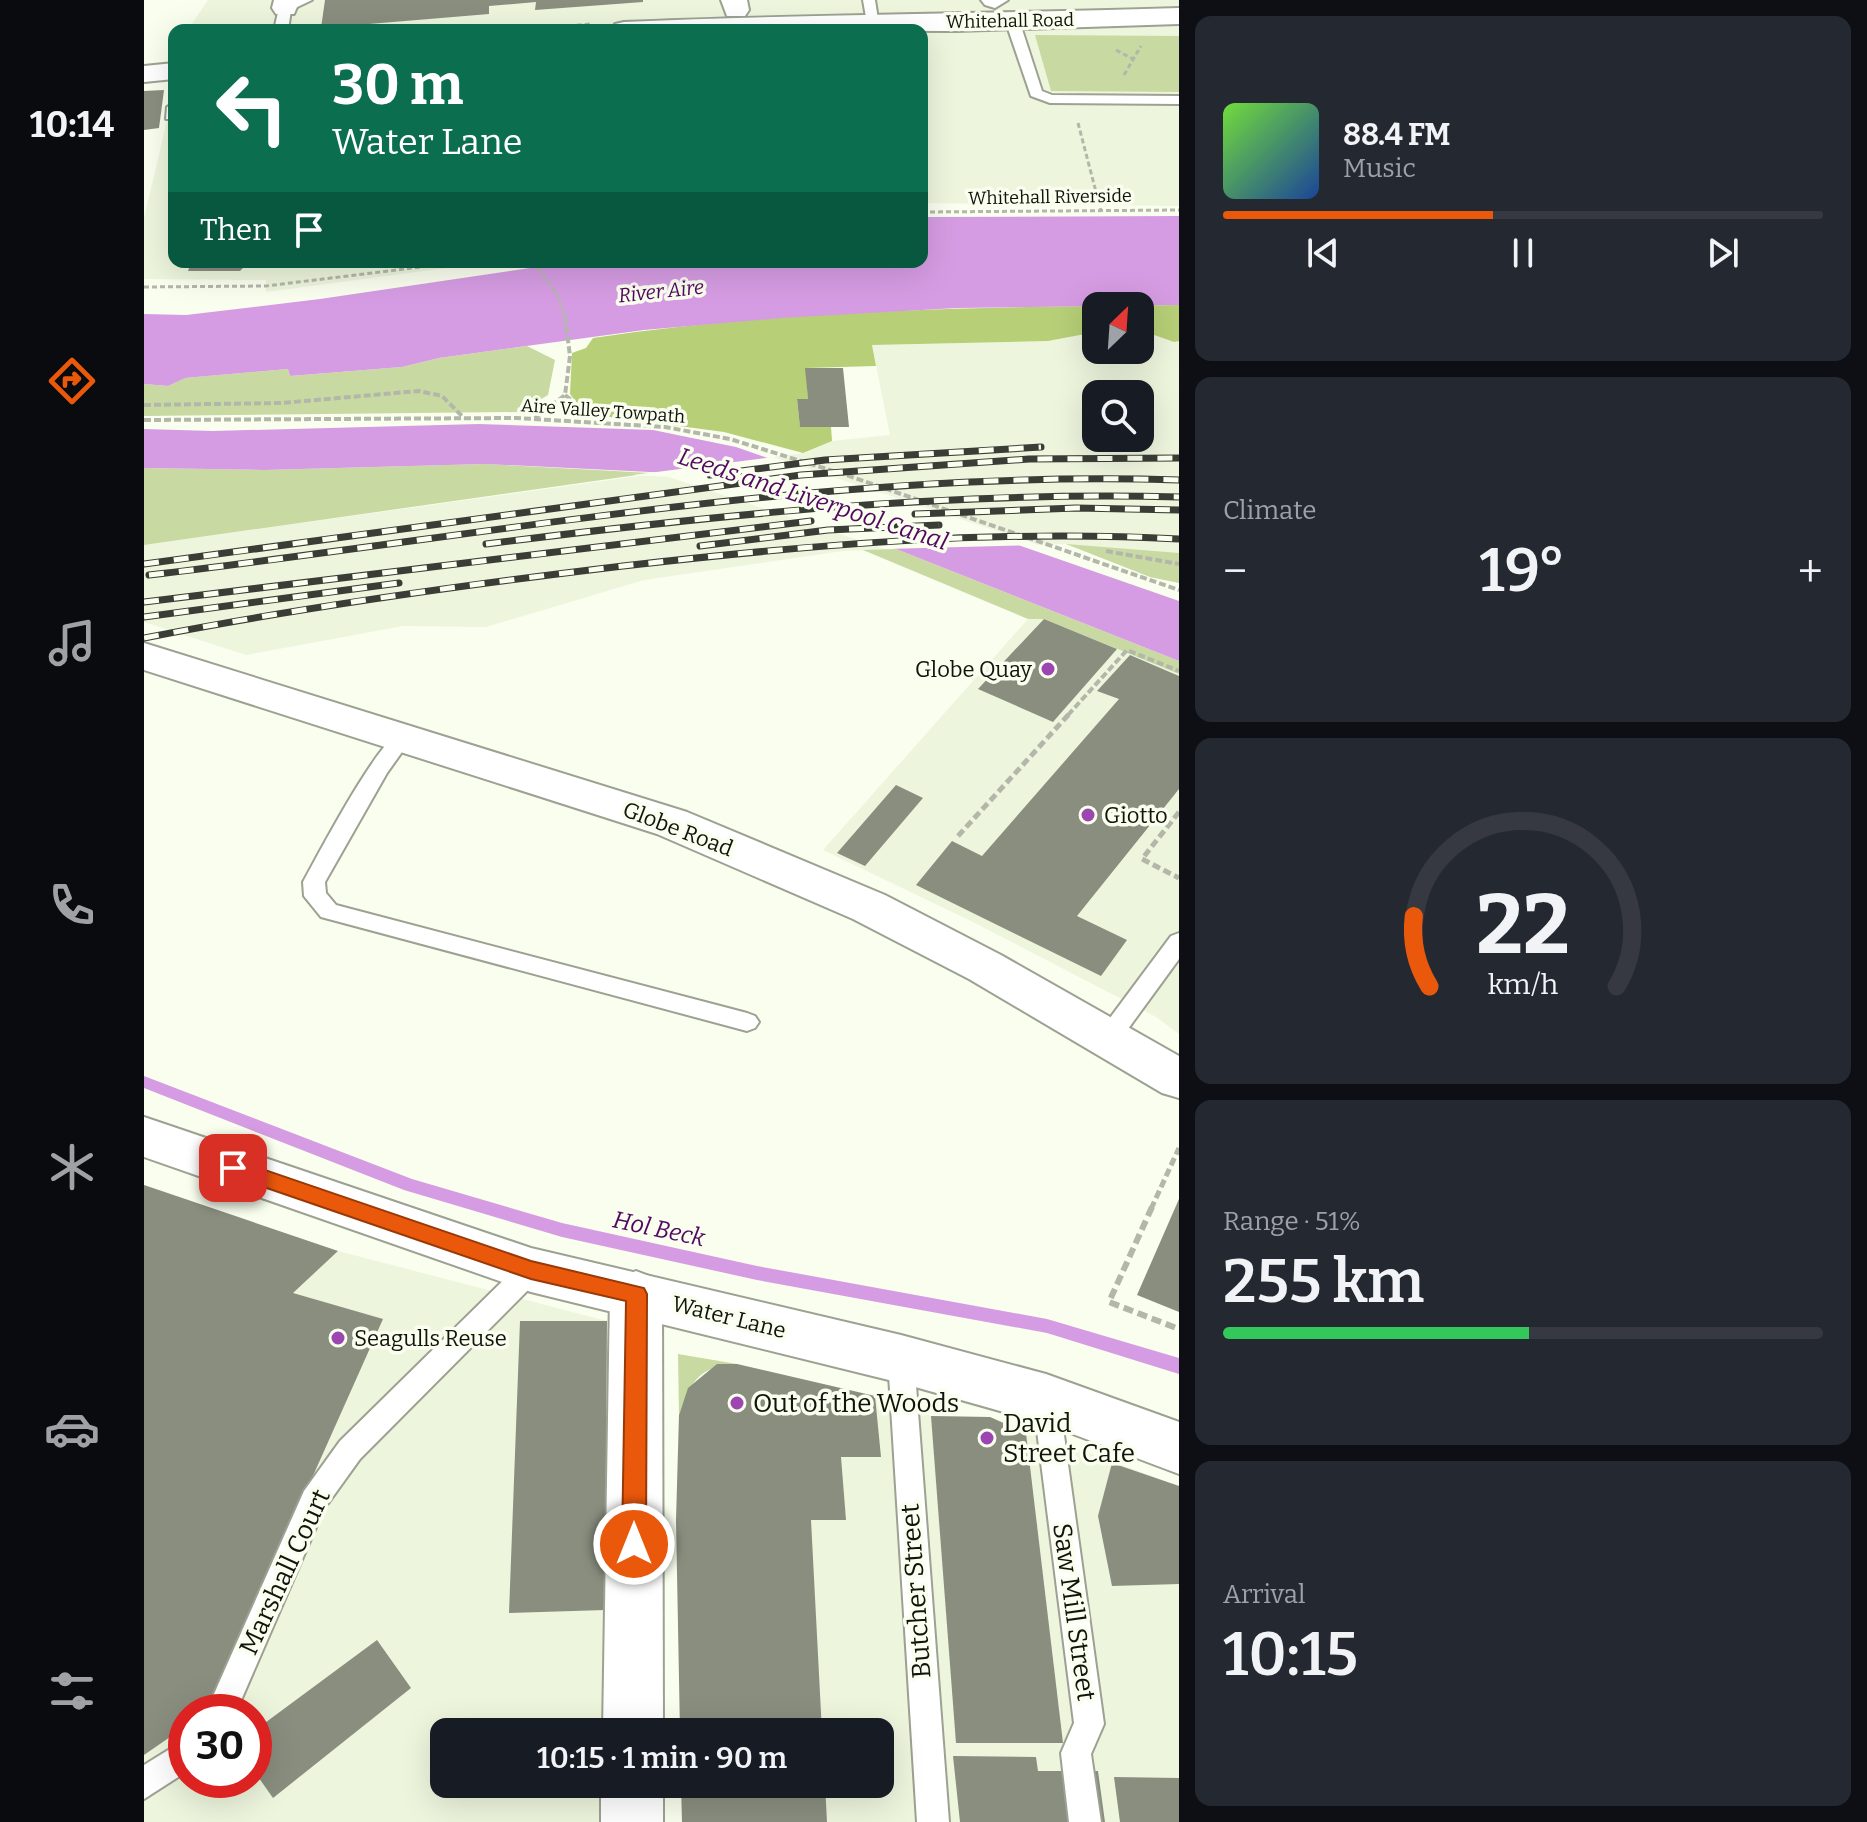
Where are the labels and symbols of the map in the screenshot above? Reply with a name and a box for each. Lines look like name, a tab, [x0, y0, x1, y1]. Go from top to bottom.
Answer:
street label: Whitehall Road	[946, 9, 1075, 33]
street label: Whitehall Riverside	[968, 185, 1132, 209]
water label: River Aire	[617, 275, 705, 307]
north arrow	[1082, 292, 1154, 364]
street label: Aire Valley Towpath	[520, 394, 686, 428]
water label: Leeds and Liverpool Canal	[675, 442, 951, 556]
place label: Globe Quay	[915, 656, 1032, 683]
marker: Globe Quay	[1039, 660, 1057, 678]
street label: Globe Road	[619, 796, 737, 862]
place label: Giotto	[1104, 802, 1168, 829]
marker: Giotto	[1079, 806, 1097, 824]
pin	[199, 1134, 267, 1202]
water label: Hol Beck	[610, 1206, 709, 1253]
street label: Water Lane	[669, 1290, 789, 1344]
place label: Seagulls Reuse	[354, 1325, 507, 1352]
marker: Seagulls Reuse	[329, 1329, 347, 1347]
place label: Out of the Woods	[753, 1388, 959, 1419]
marker: Out of the Woods	[728, 1394, 746, 1412]
place label: David Street Cafe	[1003, 1408, 1135, 1469]
marker: David Street Cafe	[978, 1429, 996, 1447]
street label: Marshall Court	[233, 1484, 337, 1660]
position arrow	[592, 1502, 676, 1586]
street label: Butcher Street	[894, 1502, 938, 1679]
street label: Saw Mill Street	[1046, 1521, 1102, 1703]
speed limit sign: 30	[168, 1694, 272, 1798]

